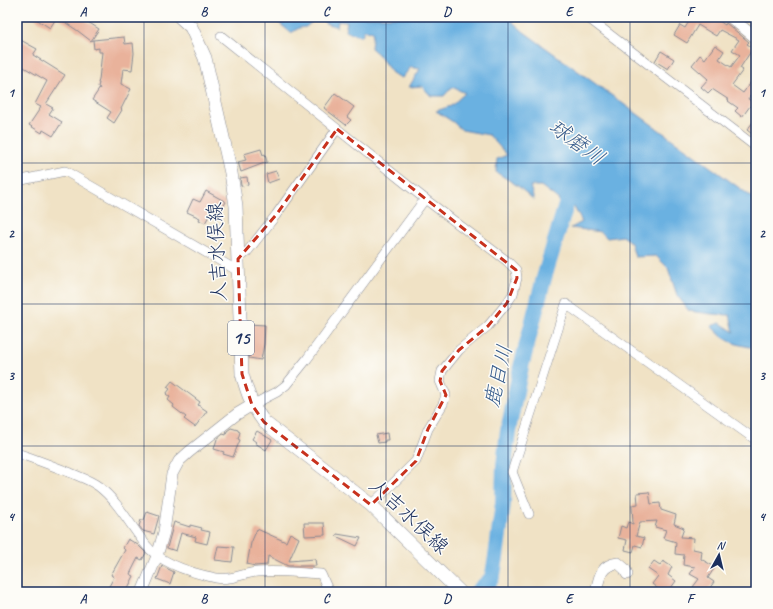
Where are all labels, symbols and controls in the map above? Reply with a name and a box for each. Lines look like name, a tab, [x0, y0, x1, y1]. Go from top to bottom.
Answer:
text: A	[80, 4, 88, 20]
text: B	[201, 4, 209, 20]
text: C	[323, 4, 331, 20]
text: D	[443, 4, 452, 20]
text: E	[566, 4, 575, 20]
text: F	[687, 4, 696, 20]
text: 1	[8, 85, 16, 101]
text: 1	[759, 85, 767, 101]
water label: 球磨川	[544, 113, 610, 171]
street label: 人吉水俣線	[202, 201, 232, 303]
text: 2	[8, 226, 15, 242]
text: 2	[759, 226, 766, 242]
road number: 15	[228, 321, 254, 355]
water label: 鹿目川	[478, 342, 518, 410]
text: 3	[8, 368, 15, 384]
text: 3	[759, 368, 766, 384]
street label: 人吉水俣線	[364, 473, 454, 559]
text: 4	[8, 509, 16, 525]
text: 4	[759, 509, 767, 525]
north arrow	[699, 535, 739, 575]
text: N	[716, 538, 727, 553]
text: A	[80, 591, 88, 607]
text: B	[201, 591, 209, 607]
text: C	[323, 591, 331, 607]
text: D	[443, 591, 452, 607]
text: E	[566, 591, 575, 607]
text: F	[687, 591, 696, 607]

